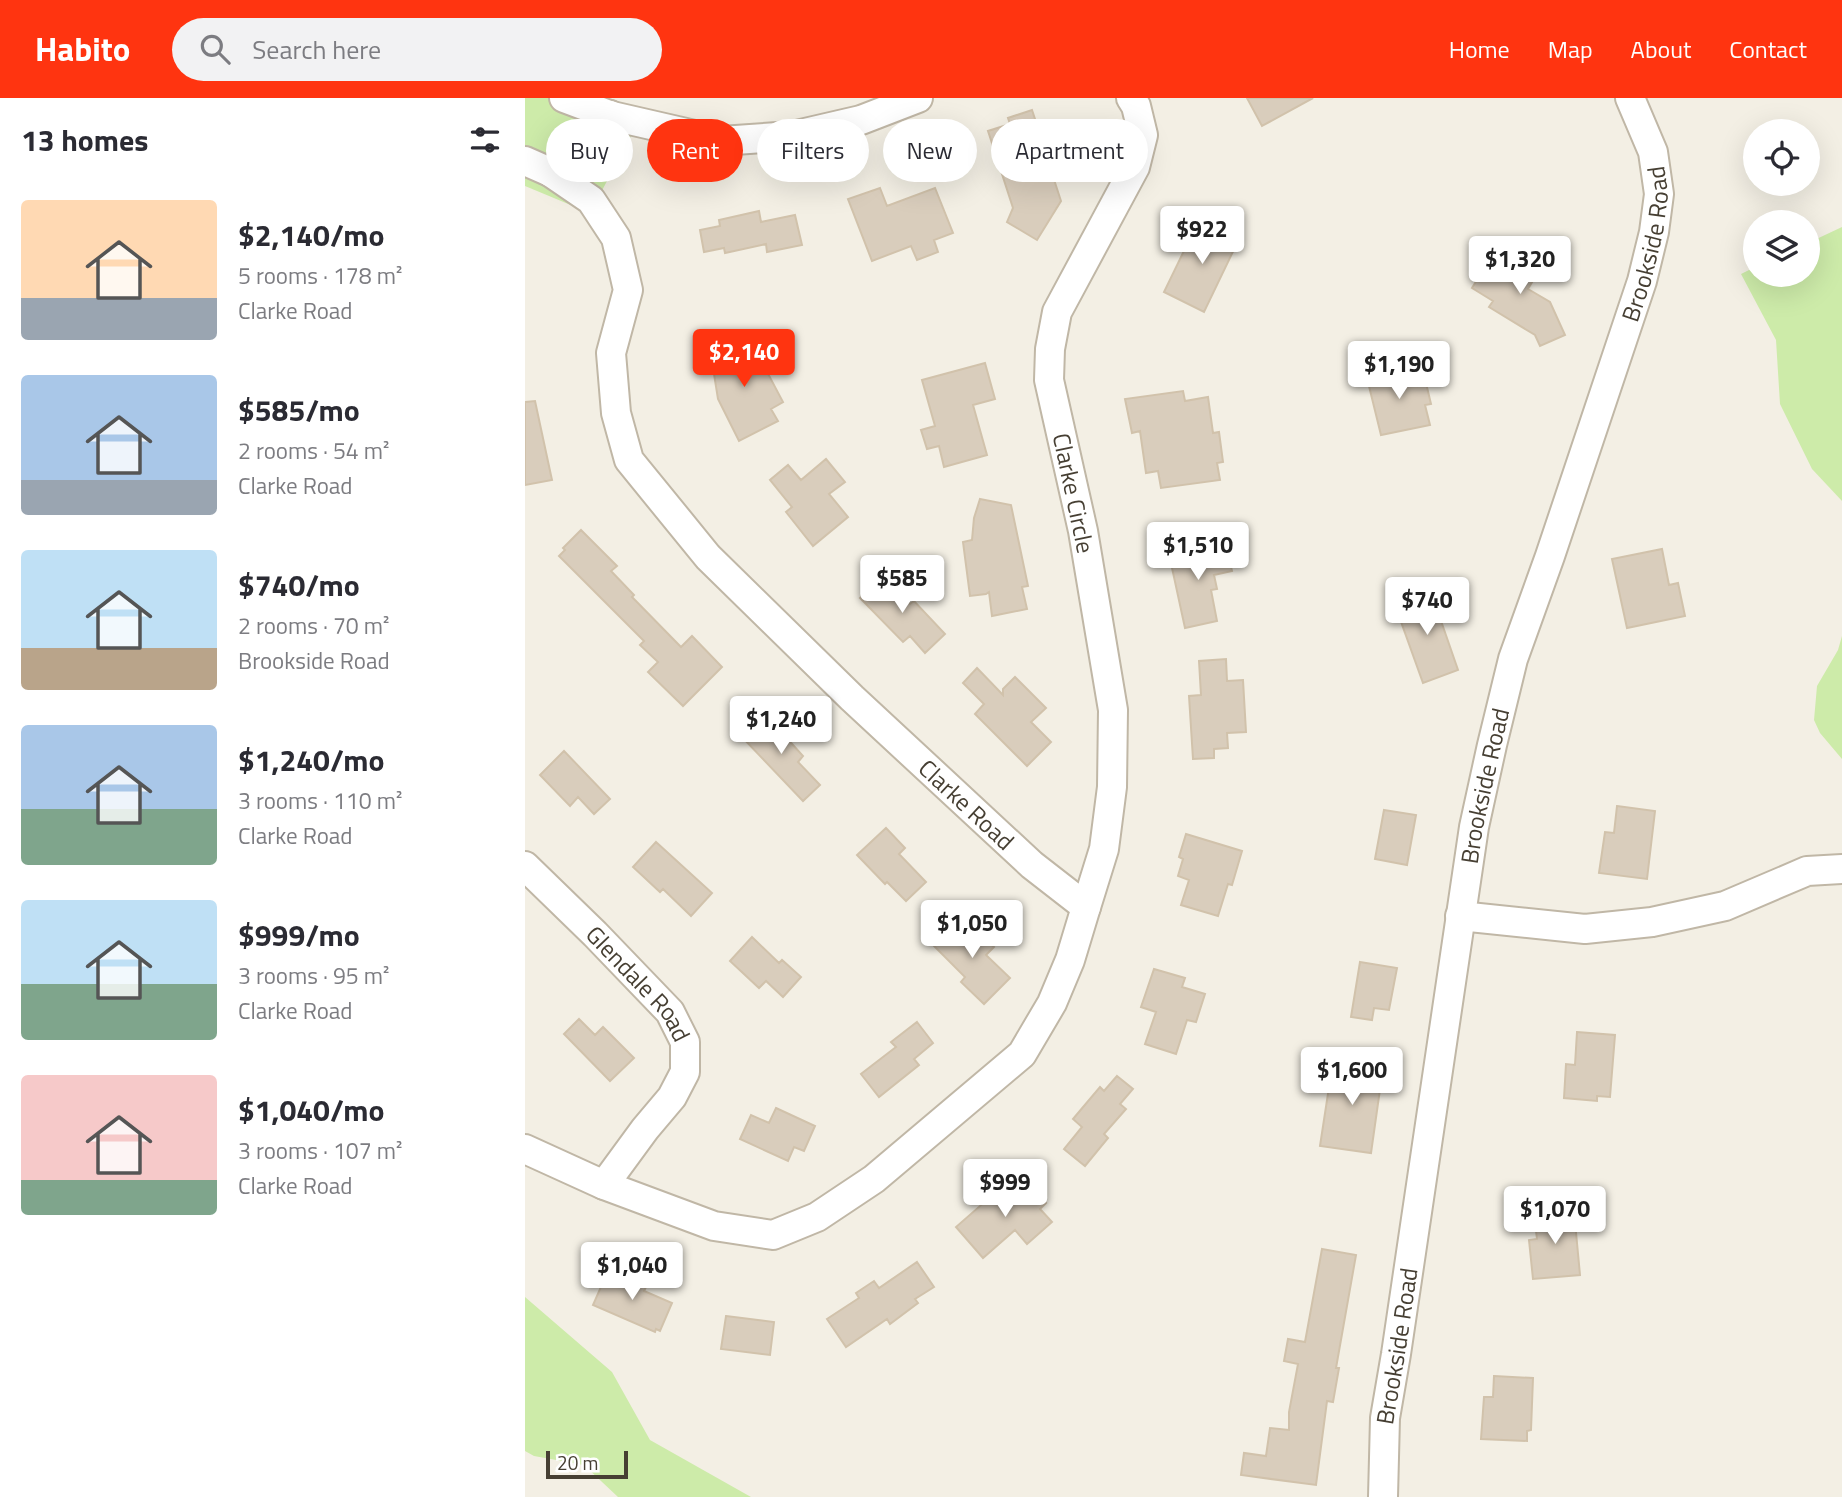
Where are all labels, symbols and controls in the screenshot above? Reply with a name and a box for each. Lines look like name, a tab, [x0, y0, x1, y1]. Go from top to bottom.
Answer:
search box	[172, 18, 662, 81]
text: Habito	[35, 24, 130, 74]
icon: search	[196, 30, 234, 68]
text: Search here	[252, 30, 381, 69]
text: Home	[1449, 31, 1510, 67]
text: Map	[1548, 31, 1593, 67]
text: About	[1631, 31, 1691, 67]
text: Contact	[1729, 31, 1807, 67]
text: 13 homes	[21, 117, 148, 163]
chip: Buy	[546, 119, 633, 182]
chip: Rent	[647, 119, 743, 182]
chip: Filters	[757, 119, 869, 182]
chip: New	[883, 119, 977, 182]
chip: Apartment	[991, 119, 1148, 182]
map controls	[1743, 119, 1820, 287]
button: locate	[1743, 119, 1820, 196]
icon: filters	[466, 121, 504, 159]
street label: Brookside Road	[1612, 164, 1677, 326]
pin: $922	[1161, 206, 1243, 266]
button: layers	[1743, 210, 1820, 287]
text: $922	[1176, 211, 1228, 246]
text: $2,140/mo	[238, 212, 384, 258]
icon: home	[77, 228, 161, 312]
pin: $1,320	[1463, 236, 1577, 296]
text: $1,320	[1485, 241, 1555, 276]
text: 5 rooms · 178 m²	[238, 258, 402, 293]
text: Clarke Road	[238, 293, 353, 328]
pin: $2,140	[687, 330, 801, 389]
text: $2,140	[709, 334, 779, 369]
pin: $1,190	[1342, 342, 1456, 401]
text: $1,190	[1364, 346, 1434, 381]
text: $585/mo	[238, 387, 360, 433]
icon: home	[77, 403, 161, 487]
street label: Clarke Circle	[1044, 430, 1104, 556]
text: 2 rooms · 54 m²	[238, 433, 389, 468]
text: Clarke Road	[238, 468, 353, 503]
pin: $1,510	[1141, 522, 1255, 582]
text: $1,510	[1163, 527, 1233, 562]
pin: $585	[861, 556, 943, 615]
text: $585	[876, 560, 928, 595]
text: $740/mo	[238, 562, 360, 608]
icon: home	[77, 578, 161, 662]
pin: $740	[1386, 578, 1468, 637]
text: $740	[1401, 582, 1453, 617]
text: 2 rooms · 70 m²	[238, 608, 389, 643]
text: Brookside Road	[238, 643, 390, 678]
pin: $1,240	[724, 696, 838, 756]
text: $1,240	[746, 701, 816, 736]
street label: Brookside Road	[1451, 704, 1518, 866]
text: $1,240/mo	[238, 737, 384, 783]
street label: Clarke Road	[911, 750, 1023, 858]
icon: home	[77, 753, 161, 837]
text: 3 rooms · 110 m²	[238, 783, 402, 818]
text: Clarke Road	[238, 818, 353, 853]
pin: $1,050	[915, 900, 1029, 960]
text: $1,050	[937, 905, 1007, 940]
text: $999/mo	[238, 912, 360, 958]
street label: Glendale Road	[578, 917, 700, 1048]
icon: home	[77, 928, 161, 1012]
text: 3 rooms · 95 m²	[238, 958, 389, 993]
text: Clarke Road	[238, 993, 353, 1028]
pin: $1,600	[1295, 1048, 1409, 1107]
text: $1,600	[1317, 1052, 1387, 1087]
text: $1,040/mo	[238, 1087, 384, 1133]
icon: home	[77, 1103, 161, 1187]
text: 3 rooms · 107 m²	[238, 1133, 402, 1168]
pin: $999	[964, 1160, 1046, 1219]
text: $999	[979, 1164, 1031, 1199]
text: Clarke Road	[238, 1168, 353, 1203]
pin: $1,070	[1498, 1186, 1612, 1246]
text: $1,070	[1520, 1191, 1590, 1226]
pin: $1,040	[575, 1242, 689, 1302]
text: $1,040	[597, 1247, 667, 1282]
street label: Brookside Road	[1366, 1265, 1427, 1427]
scale bar	[546, 1448, 628, 1480]
text: 20 m	[557, 1448, 598, 1477]

